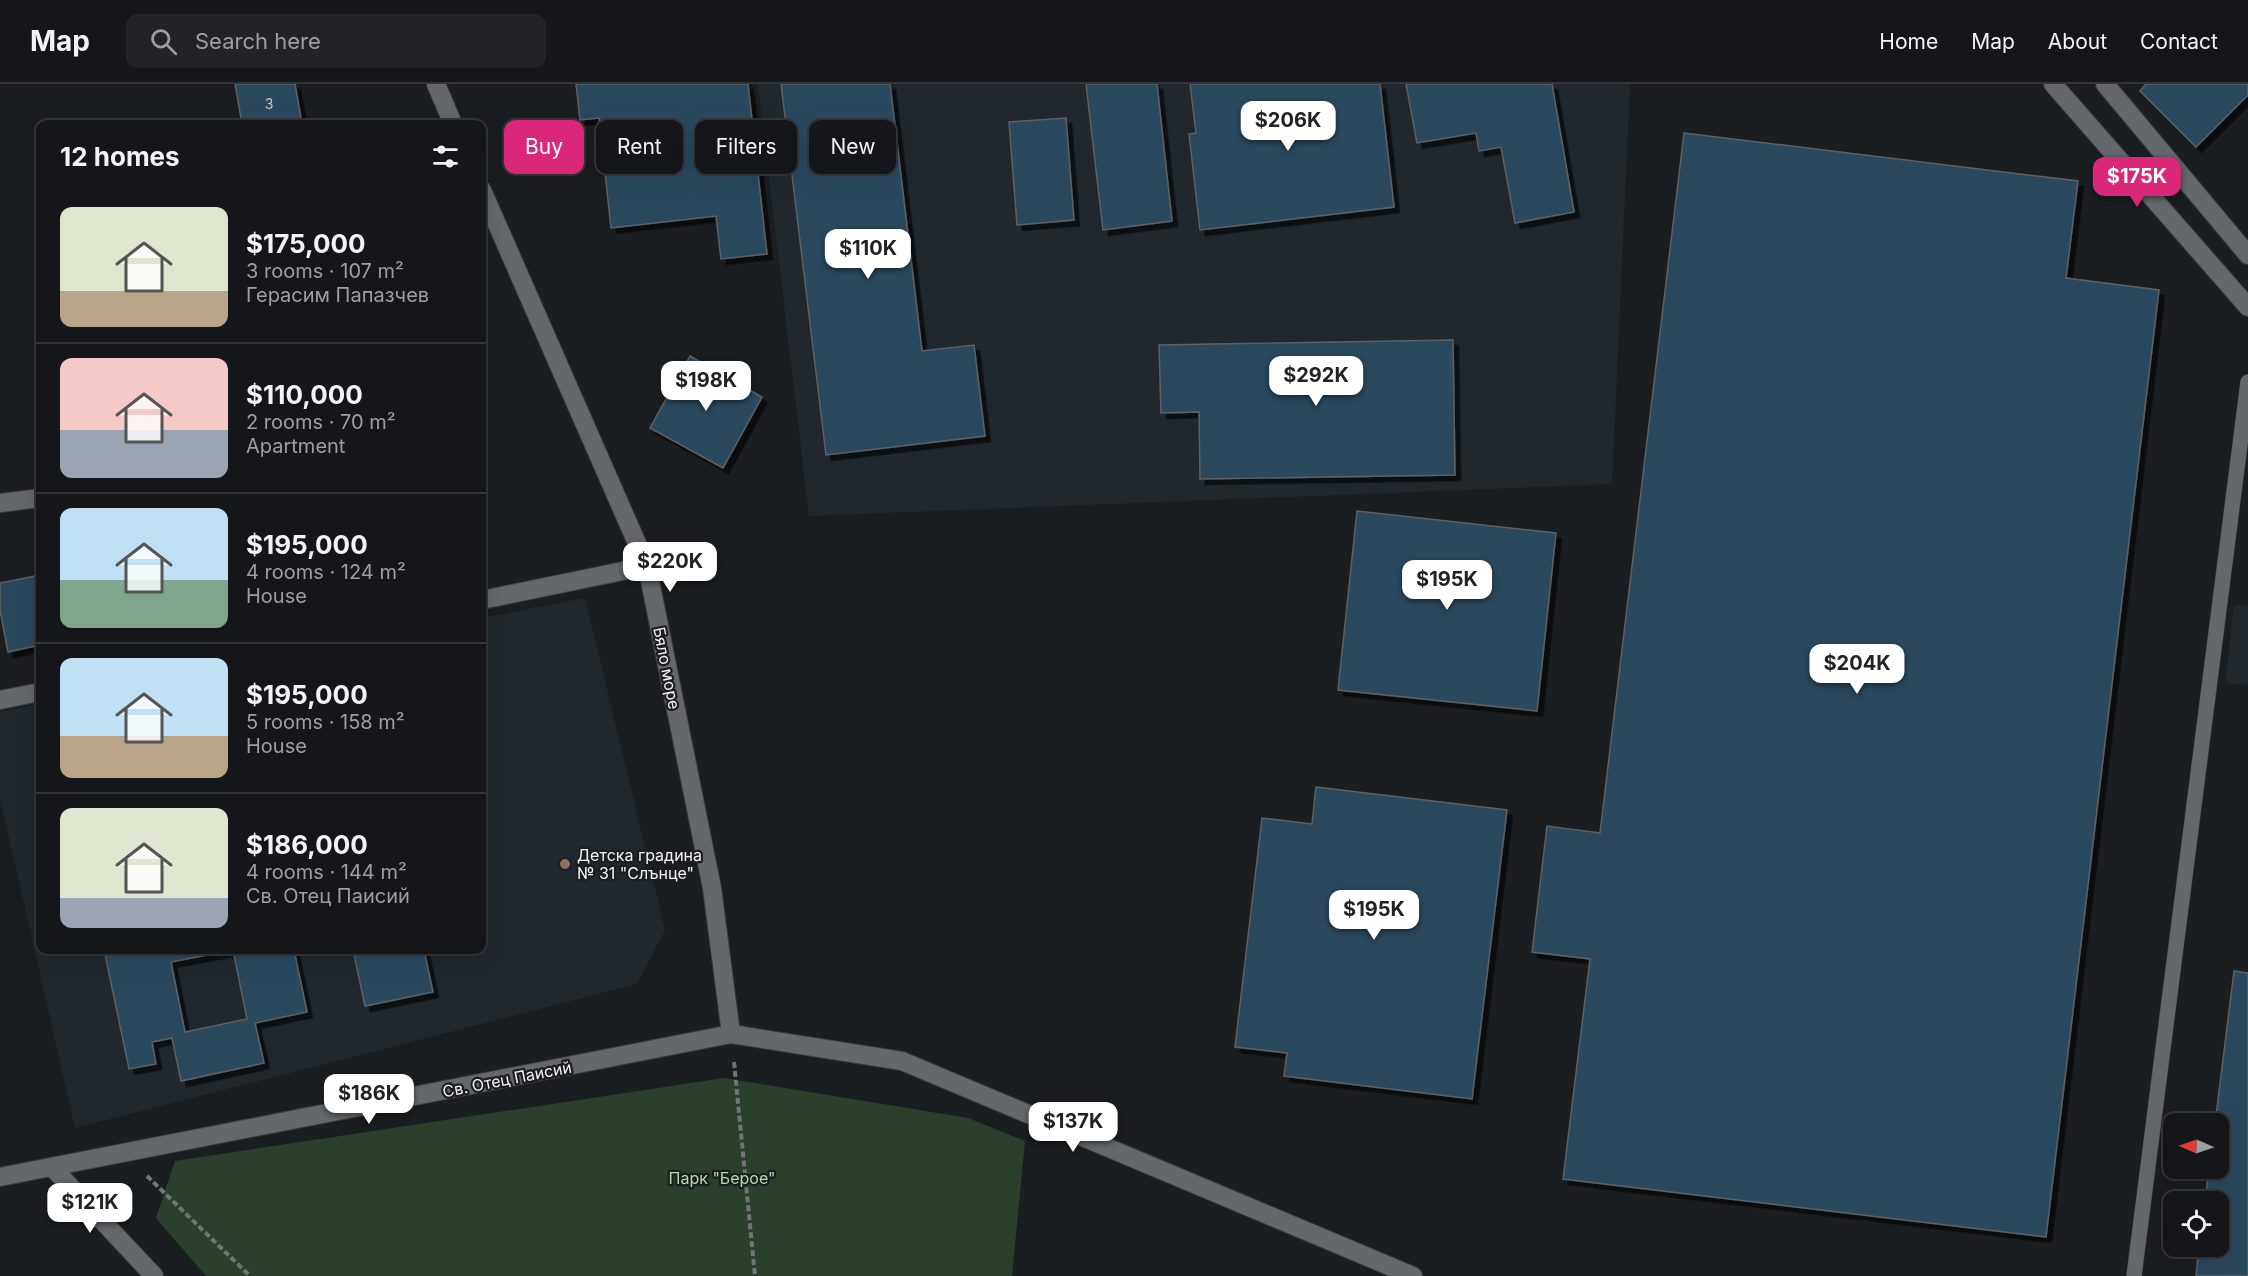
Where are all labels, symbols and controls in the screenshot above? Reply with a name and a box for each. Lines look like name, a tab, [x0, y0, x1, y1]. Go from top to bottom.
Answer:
search box	[126, 14, 546, 68]
text: Map	[30, 24, 90, 58]
icon: search	[147, 25, 180, 58]
text: Search here	[195, 28, 321, 54]
text: Home	[1879, 29, 1938, 54]
text: Map	[1971, 29, 2015, 54]
text: About	[2048, 29, 2107, 54]
text: Contact	[2140, 29, 2218, 54]
house number: 3	[265, 95, 273, 112]
pin: $206K	[1246, 101, 1330, 152]
text: $206K	[1255, 108, 1321, 132]
chip: Buy	[504, 120, 584, 174]
chip: Rent	[596, 120, 683, 174]
chip: Filters	[695, 120, 797, 174]
chip: New	[809, 120, 896, 174]
icon: filters	[429, 140, 462, 173]
text: 12 homes	[60, 141, 180, 172]
pin: $175K	[2095, 157, 2179, 208]
text: $175K	[2107, 164, 2167, 188]
text: $175,000	[246, 228, 366, 259]
pin: $110K	[826, 229, 910, 280]
icon: home	[108, 231, 180, 303]
text: $110K	[839, 236, 897, 260]
text: 3 rooms · 107 m²	[246, 259, 404, 283]
text: Герасим Папазчев	[246, 283, 429, 307]
pin: $292K	[1274, 356, 1358, 407]
pin: $198K	[664, 361, 748, 412]
text: $292K	[1283, 363, 1349, 387]
text: $198K	[675, 368, 737, 392]
text: $110,000	[246, 379, 363, 410]
icon: home	[108, 382, 180, 454]
text: 2 rooms · 70 m²	[246, 410, 396, 434]
text: Apartment	[246, 434, 345, 458]
text: $195,000	[246, 529, 368, 560]
icon: home	[108, 532, 180, 604]
pin: $220K	[628, 542, 712, 593]
text: $220K	[637, 549, 703, 573]
text: 4 rooms · 124 m²	[246, 560, 406, 584]
pin: $195K	[1405, 560, 1489, 611]
text: $195K	[1416, 567, 1478, 591]
text: House	[246, 584, 307, 608]
street label: Бяло море	[649, 625, 685, 711]
pin: $204K	[1815, 644, 1899, 695]
text: $204K	[1823, 651, 1891, 675]
text: $195,000	[246, 679, 368, 710]
icon: home	[108, 682, 180, 754]
text: 5 rooms · 158 m²	[246, 710, 405, 734]
text: House	[246, 734, 307, 758]
text: $186,000	[246, 829, 368, 860]
icon: home	[108, 832, 180, 904]
place label: Детска градина № 31 "Слънце"	[577, 845, 702, 883]
marker: Детска градина № 31 "Слънце"	[558, 857, 572, 871]
text: 4 rooms · 144 m²	[246, 860, 407, 884]
text: Св. Отец Паисий	[246, 884, 410, 908]
pin: $195K	[1332, 890, 1416, 941]
text: $195K	[1343, 897, 1405, 921]
street label: Св. Отец Паисий	[441, 1057, 573, 1101]
pin: $186K	[327, 1074, 411, 1125]
text: $186K	[338, 1081, 400, 1105]
pin: $137K	[1031, 1102, 1115, 1153]
text: $137K	[1043, 1109, 1103, 1133]
north arrow	[2163, 1113, 2229, 1179]
map controls	[2163, 1113, 2229, 1257]
park label: Парк "Берое"	[669, 1168, 775, 1188]
pin: $121K	[48, 1183, 132, 1234]
text: $121K	[61, 1190, 119, 1214]
button: locate	[2163, 1191, 2229, 1257]

